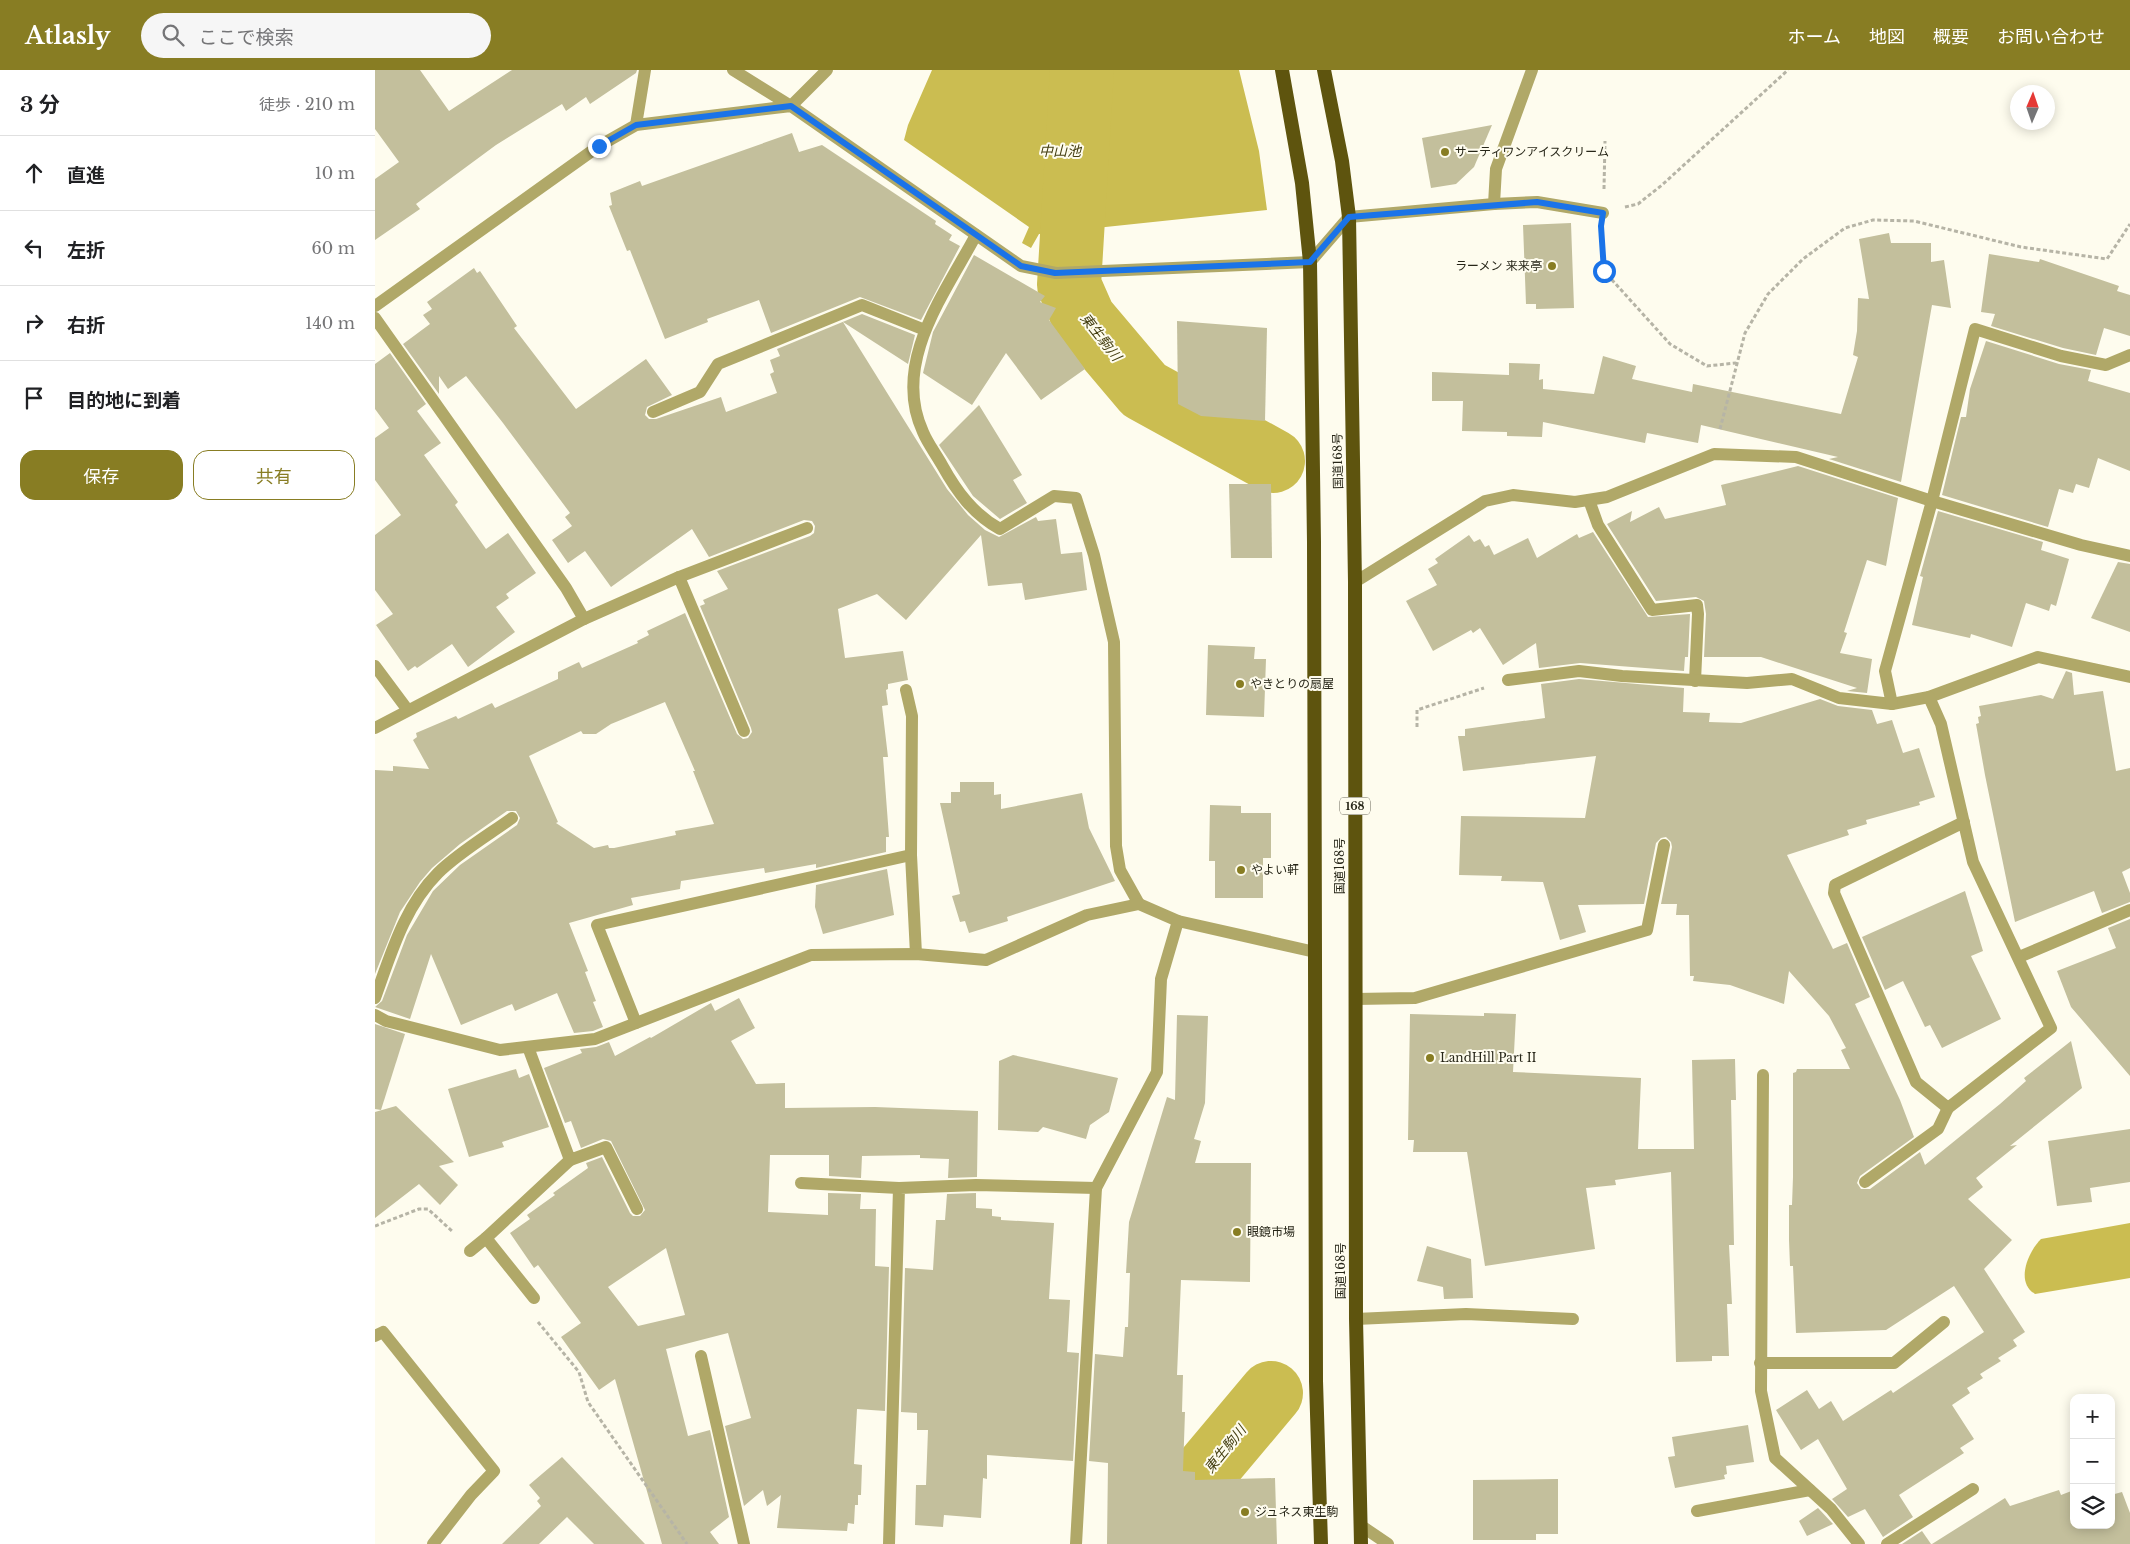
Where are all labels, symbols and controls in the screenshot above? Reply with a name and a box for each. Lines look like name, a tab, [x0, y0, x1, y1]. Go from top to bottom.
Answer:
search box	[141, 13, 491, 58]
text: Atlasly	[25, 21, 111, 50]
icon: search	[159, 21, 187, 49]
text: ここで検索	[199, 26, 294, 49]
text: ホーム	[1788, 26, 1841, 48]
text: 地図	[1869, 26, 1905, 48]
text: 概要	[1933, 26, 1969, 48]
text: お問い合わせ	[1997, 26, 2105, 48]
north arrow	[2010, 85, 2055, 130]
text: 3 分	[20, 92, 60, 118]
text: 徒歩 · 210 m	[259, 94, 355, 114]
route end	[588, 135, 611, 158]
water label: 中山池	[1039, 142, 1083, 160]
place label: サーティワンアイスクリーム	[1455, 144, 1609, 159]
marker: サーティワンアイスクリーム	[1439, 146, 1451, 158]
icon: ahead	[20, 159, 48, 187]
text: 10 m	[315, 163, 355, 183]
text: 直進	[67, 164, 105, 187]
icon: left	[20, 234, 48, 262]
text: 60 m	[312, 238, 355, 258]
text: 左折	[67, 239, 105, 262]
place label: ラーメン 来来亭	[1455, 258, 1542, 273]
marker: ラーメン 来来亭	[1546, 260, 1558, 272]
route start	[1593, 260, 1616, 283]
icon: right	[20, 309, 48, 337]
water label: 東生駒川	[1077, 309, 1127, 366]
text: 140 m	[305, 313, 355, 333]
text: 右折	[67, 314, 105, 337]
icon: arrive	[20, 384, 48, 412]
text: 目的地に到着	[67, 389, 181, 412]
street label: 国道168号	[1330, 433, 1345, 489]
button: 保存	[20, 450, 183, 500]
button: 共有	[193, 450, 355, 500]
place label: やきとりの扇屋	[1250, 676, 1334, 691]
marker: やきとりの扇屋	[1234, 678, 1246, 690]
road number: 168	[1340, 798, 1370, 814]
street label: 国道168号	[1332, 838, 1347, 894]
place label: やよい軒	[1251, 862, 1299, 877]
marker: やよい軒	[1235, 864, 1247, 876]
place label: LandHill Part II	[1440, 1050, 1537, 1065]
marker: LandHill Part II	[1424, 1052, 1436, 1064]
place label: 眼鏡市場	[1247, 1224, 1295, 1239]
marker: 眼鏡市場	[1231, 1226, 1243, 1238]
street label: 国道168号	[1333, 1243, 1348, 1299]
map controls	[2070, 1394, 2115, 1529]
button: +	[2070, 1394, 2115, 1439]
water label: 東生駒川	[1200, 1420, 1251, 1476]
button: −	[2070, 1439, 2115, 1484]
button: layers	[2070, 1484, 2115, 1529]
place label: ジュネス東生駒	[1255, 1504, 1338, 1519]
marker: ジュネス東生駒	[1239, 1506, 1251, 1518]

